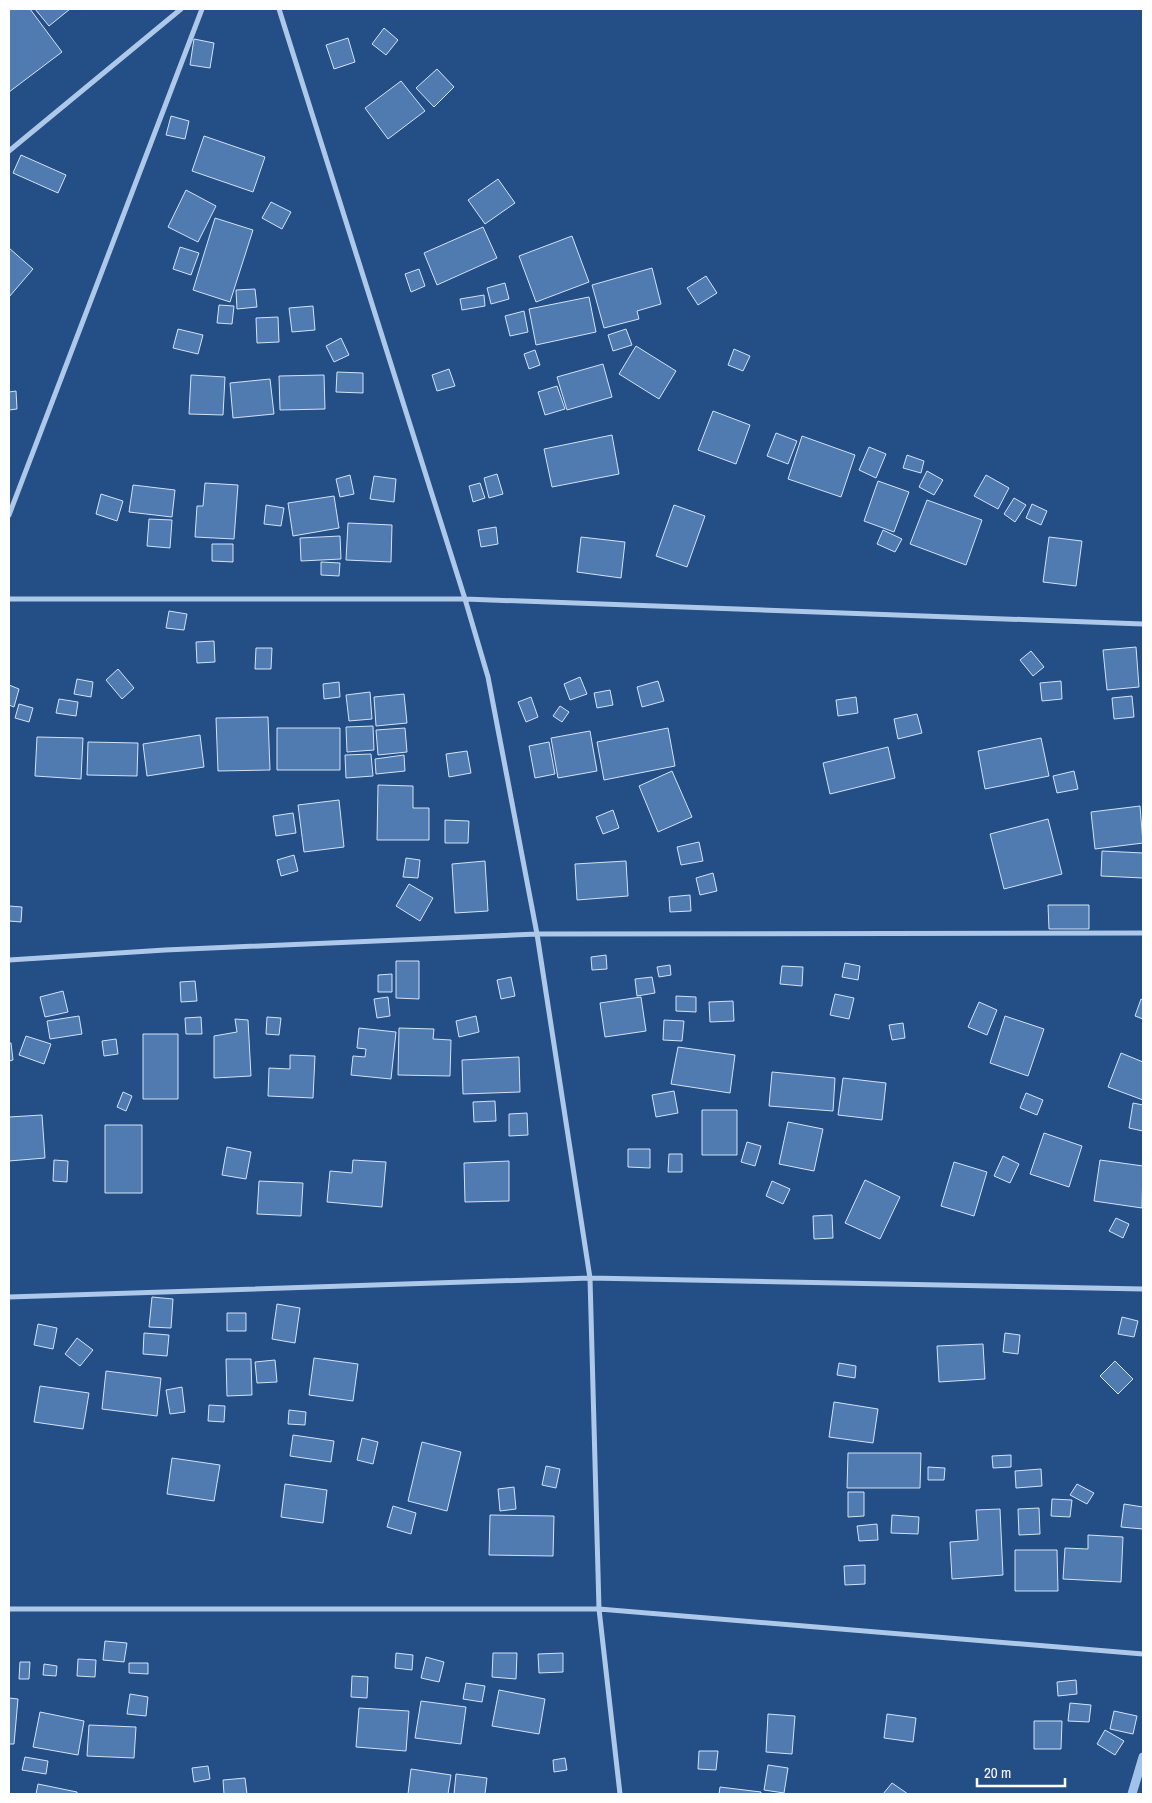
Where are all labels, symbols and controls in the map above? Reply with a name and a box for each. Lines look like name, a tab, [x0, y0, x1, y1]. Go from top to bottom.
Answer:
scale bar	[977, 1756, 1064, 1788]
text: 20 m	[984, 1762, 1011, 1783]

